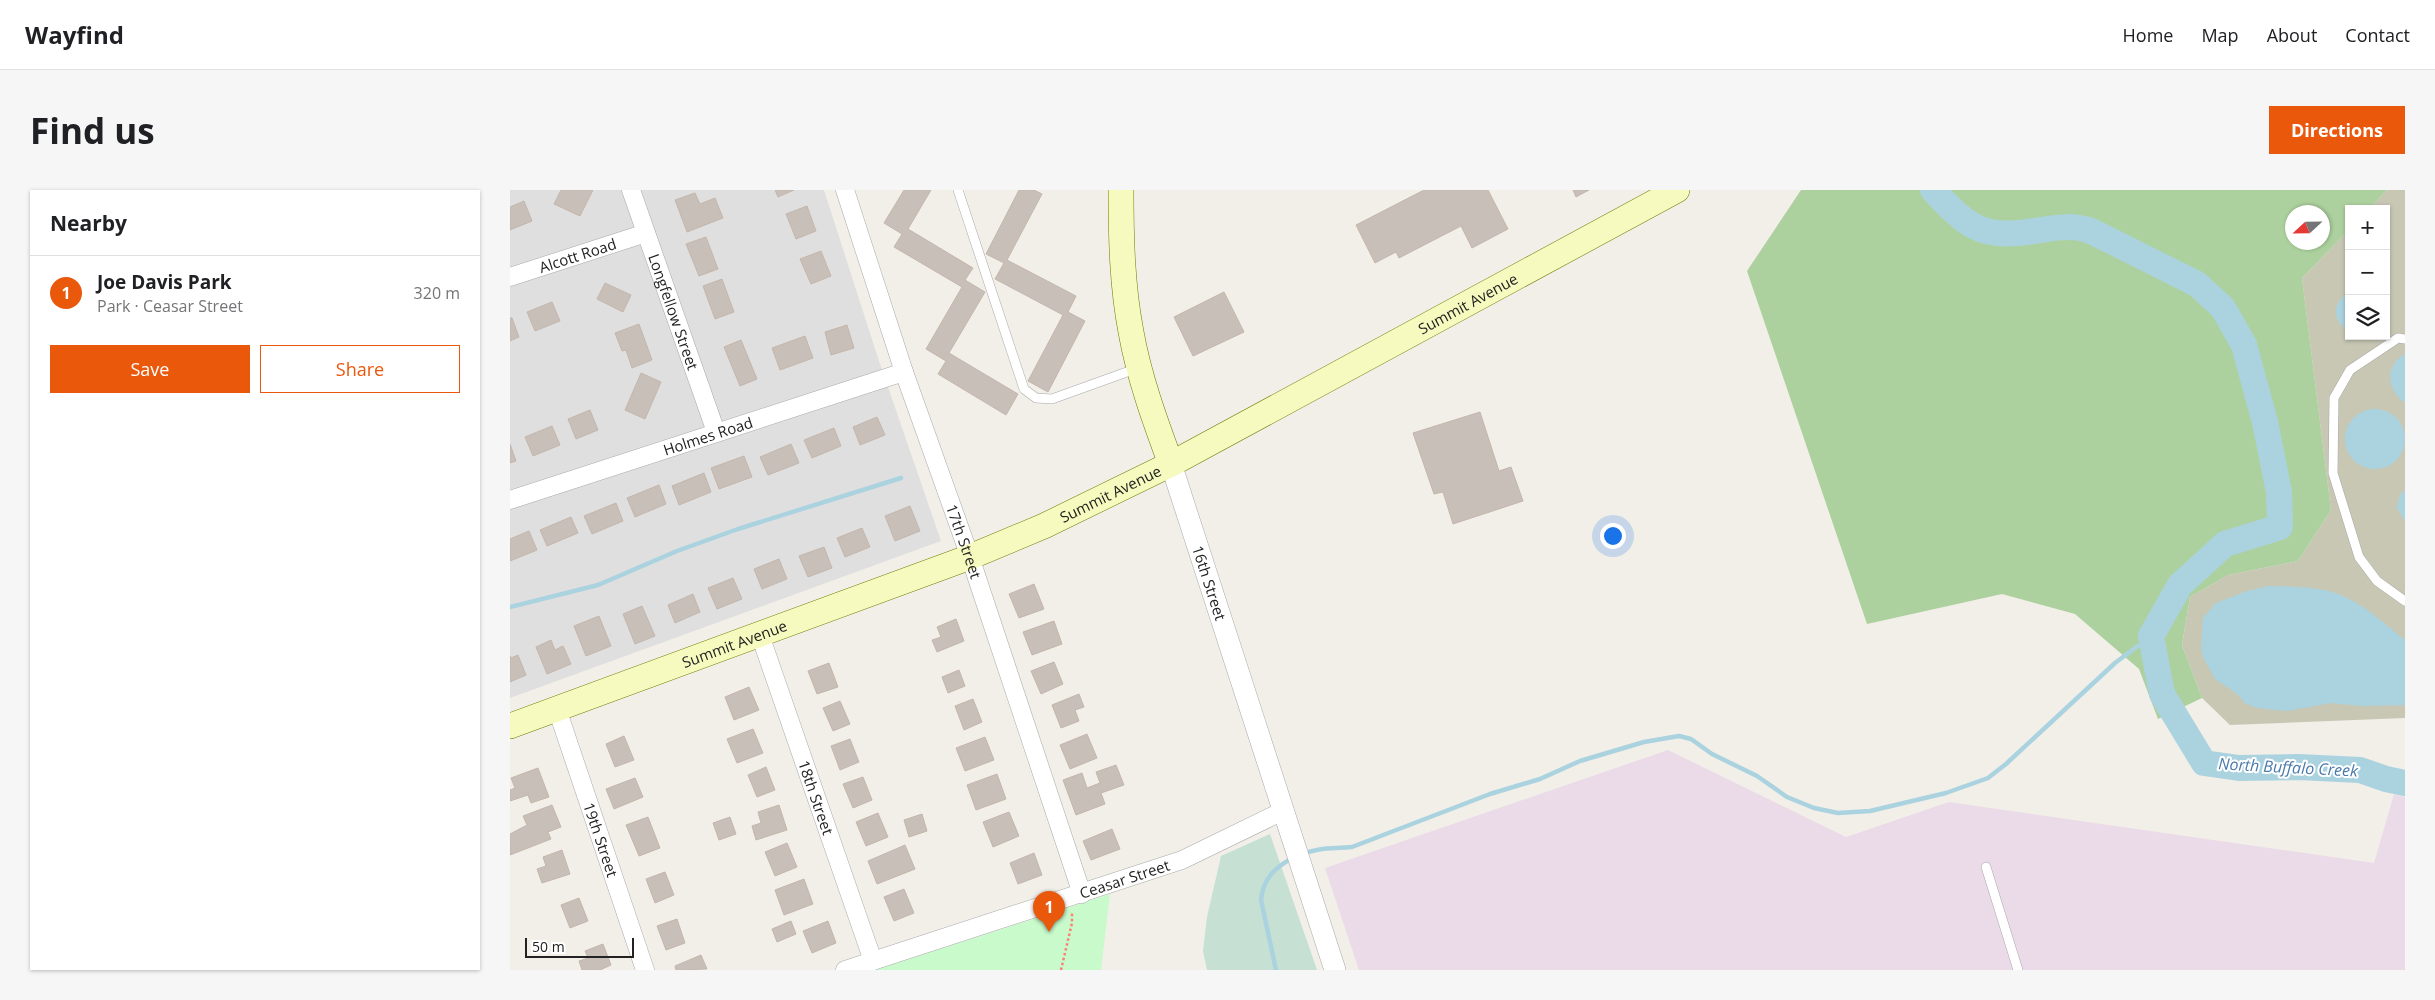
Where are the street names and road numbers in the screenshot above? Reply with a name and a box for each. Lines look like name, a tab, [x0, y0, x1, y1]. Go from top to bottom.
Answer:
street label: Alcott Road	[536, 233, 619, 277]
street label: Longfellow Street	[644, 251, 703, 373]
street label: Summit Avenue	[1414, 268, 1521, 338]
street label: Holmes Road	[660, 412, 755, 460]
street label: Summit Avenue	[1056, 460, 1164, 527]
street label: 17th Street	[942, 501, 986, 581]
street label: 16th Street	[1188, 543, 1231, 623]
street label: Summit Avenue	[679, 615, 790, 672]
street label: 18th Street	[794, 758, 838, 837]
street label: 19th Street	[579, 800, 623, 880]
street label: Ceasar Street	[1077, 855, 1172, 903]

